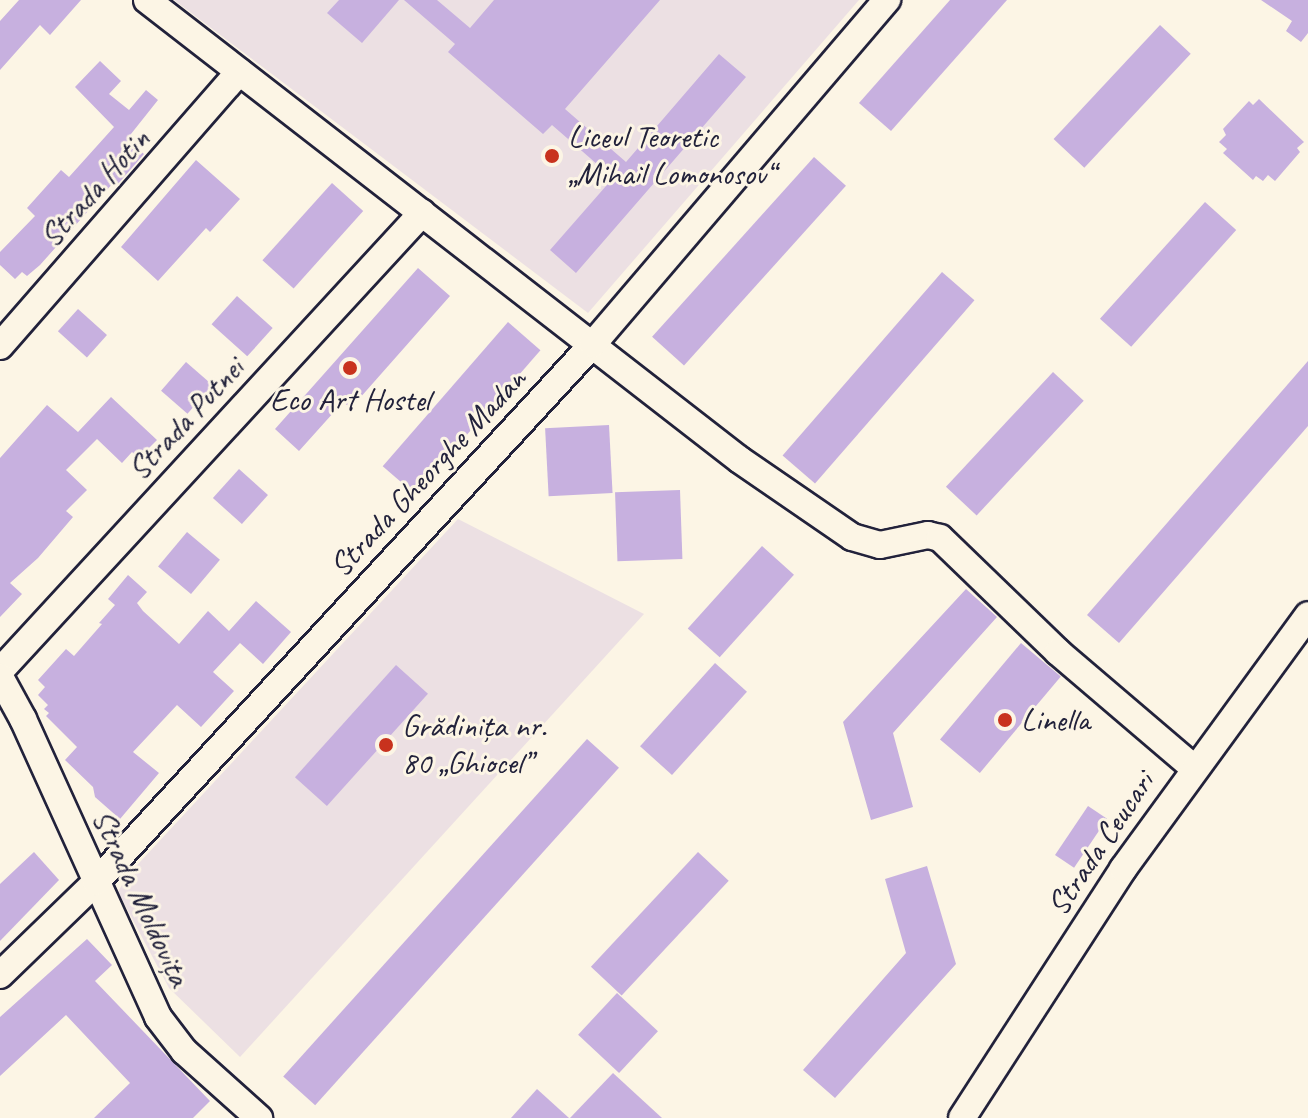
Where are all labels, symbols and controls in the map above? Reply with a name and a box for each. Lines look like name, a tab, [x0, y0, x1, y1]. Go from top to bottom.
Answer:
place label: Liceul Teoretic „Mihail Lomonosov“	[568, 119, 774, 194]
street label: Strada Hotin	[32, 121, 158, 255]
marker: Liceul Teoretic „Mihail Lomonosov“	[543, 147, 561, 165]
street label: Strada Putnei	[120, 350, 252, 488]
marker: Eco Art Hostel	[341, 359, 359, 377]
street label: Strada Gheorghe Madan	[322, 361, 534, 585]
place label: Eco Art Hostel	[270, 381, 430, 419]
place label: Linella	[1021, 701, 1090, 739]
place label: Grădinița nr. 80 „Ghiocel”	[402, 708, 547, 783]
marker: Linella	[996, 711, 1014, 729]
marker: Grădinița nr. 80 „Ghiocel”	[377, 736, 395, 754]
street label: Strada Ceucari	[1039, 765, 1163, 923]
street label: Strada Moldovița	[83, 804, 199, 992]

